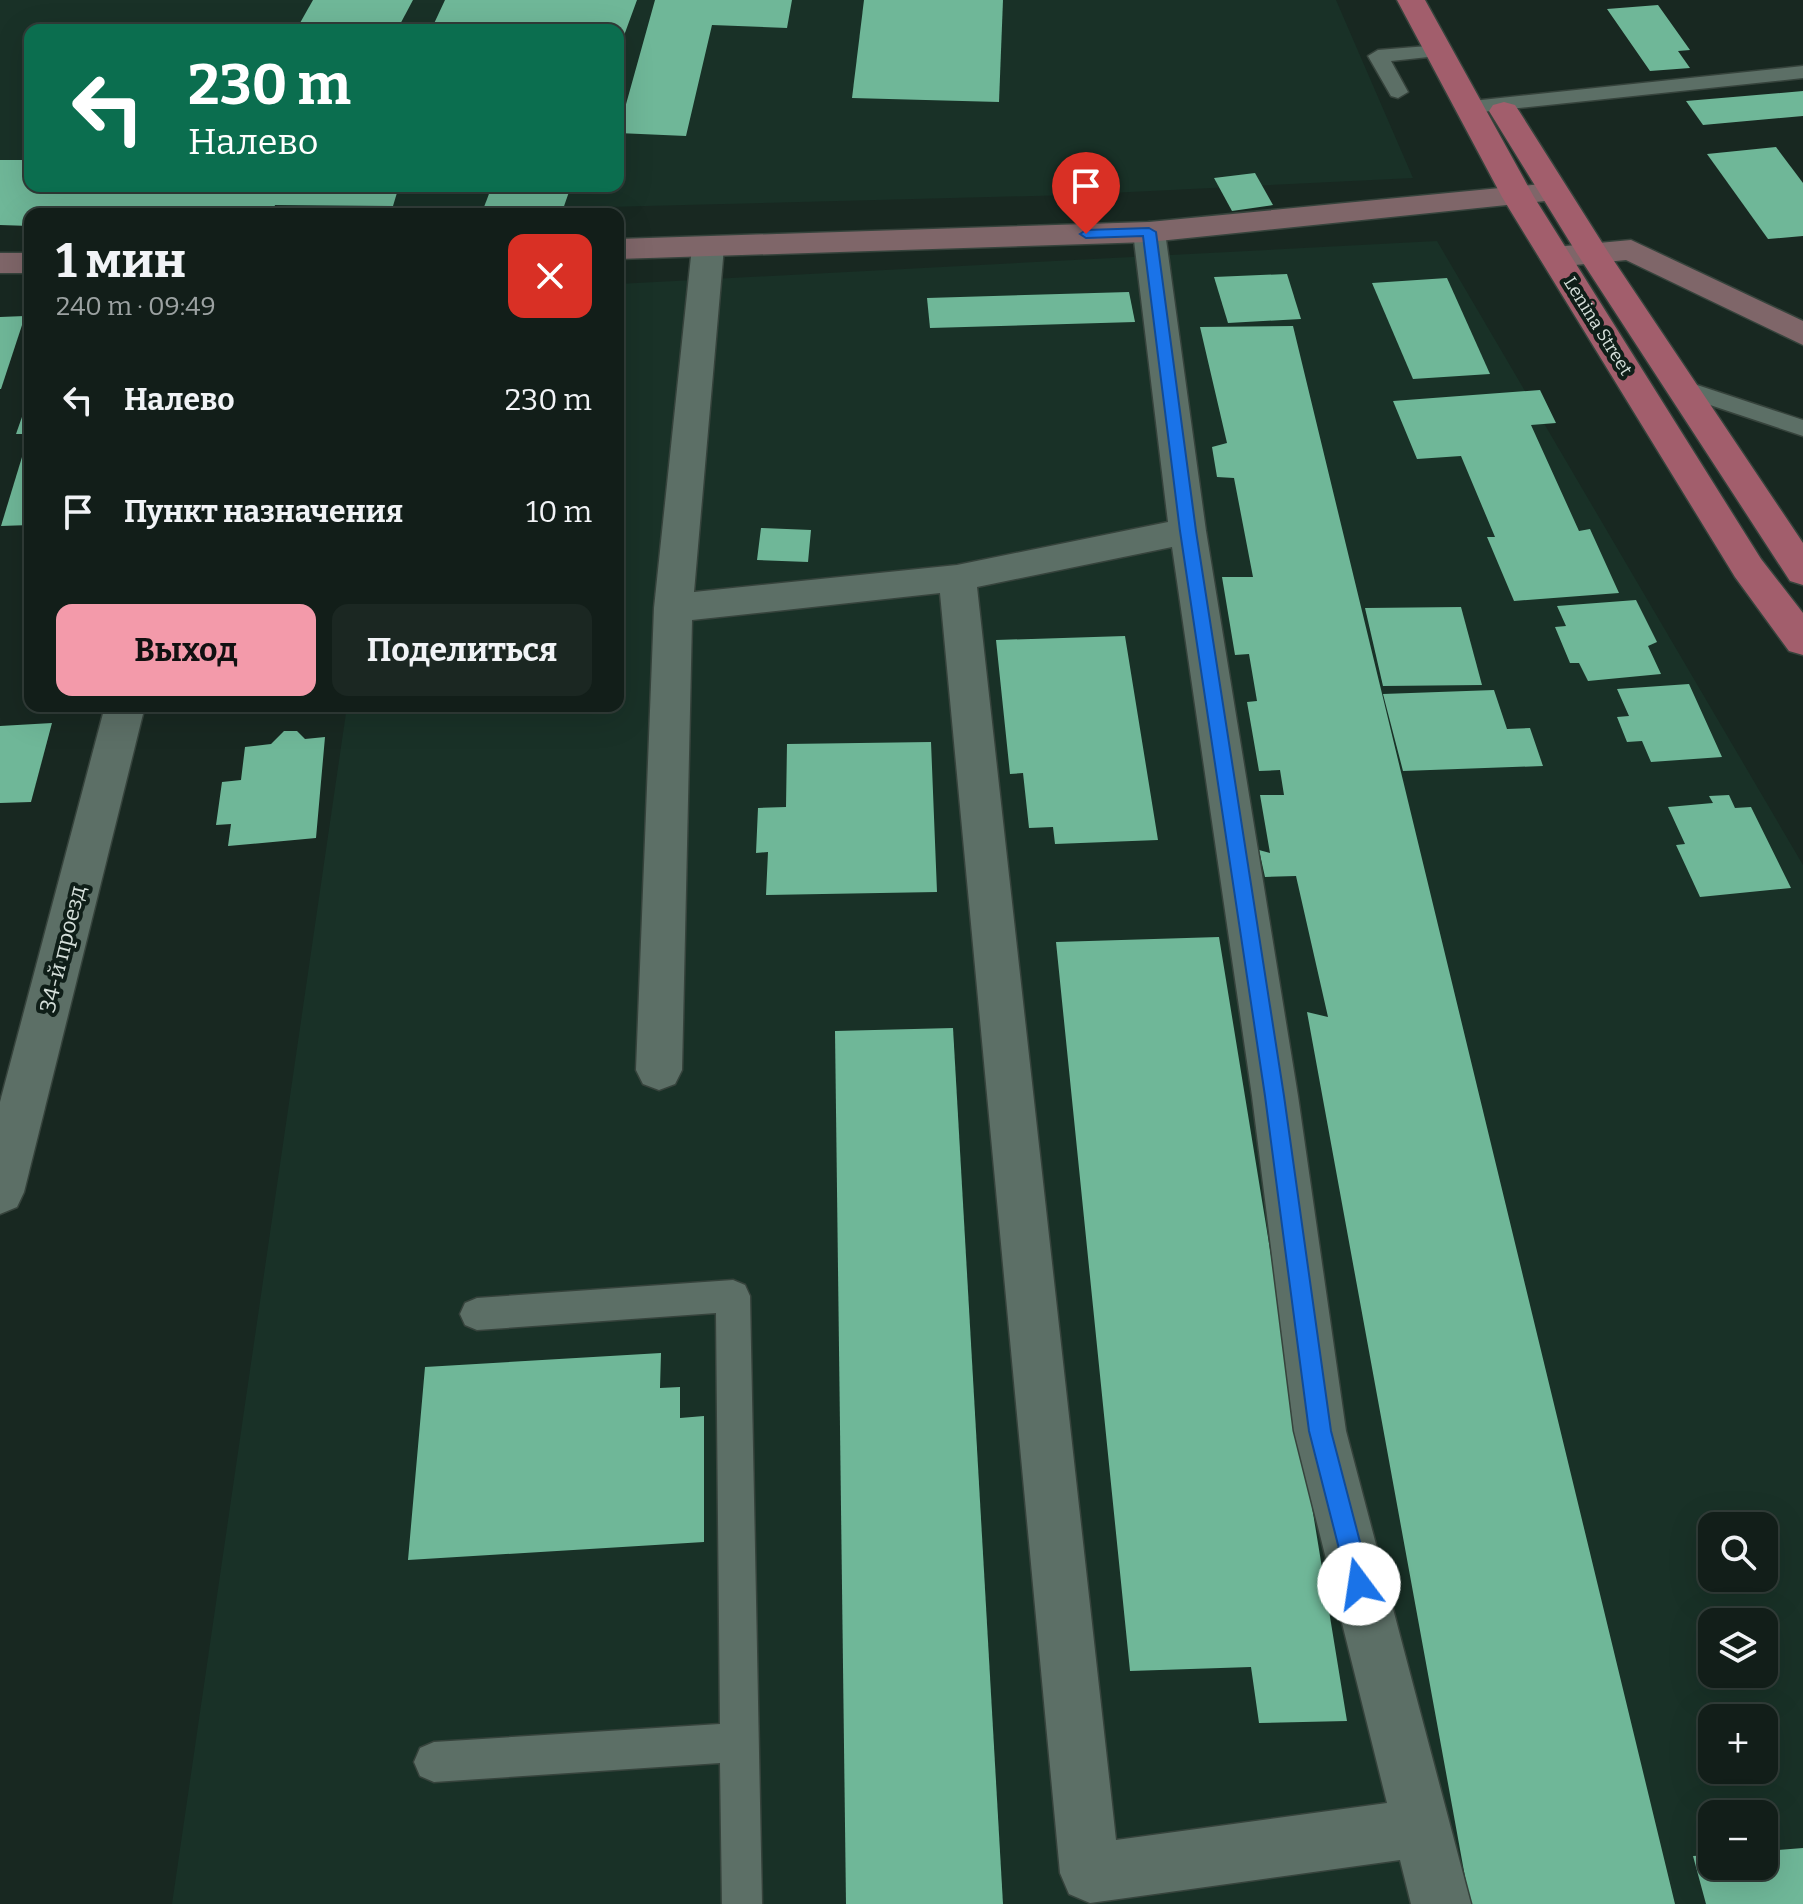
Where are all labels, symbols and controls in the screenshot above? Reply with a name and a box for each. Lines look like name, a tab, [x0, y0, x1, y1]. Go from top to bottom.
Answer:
text: 230 m	[188, 52, 351, 119]
icon: left	[56, 56, 160, 160]
text: Налево	[188, 120, 319, 164]
pin	[1052, 152, 1120, 234]
icon: arrive	[1064, 164, 1108, 208]
text: 1 мин	[56, 232, 186, 290]
button: close	[508, 234, 592, 318]
street label: Lenina Street	[1559, 273, 1637, 380]
text: 240 m · 09:49	[56, 291, 216, 322]
icon: left	[56, 378, 100, 422]
text: Налево	[124, 382, 235, 418]
text: 230 m	[505, 382, 592, 418]
icon: arrive	[56, 490, 100, 534]
text: Пункт назначения	[124, 494, 403, 530]
text: 10 m	[526, 494, 592, 530]
button: Выход	[56, 604, 316, 696]
button: Поделиться	[332, 604, 592, 696]
street label: 34-й проезд	[34, 883, 91, 1015]
map controls	[1698, 1512, 1778, 1880]
button: search	[1698, 1512, 1778, 1592]
position arrow	[1317, 1542, 1401, 1626]
button: layers	[1698, 1608, 1778, 1688]
button: +	[1698, 1704, 1778, 1784]
button: −	[1698, 1800, 1778, 1880]

